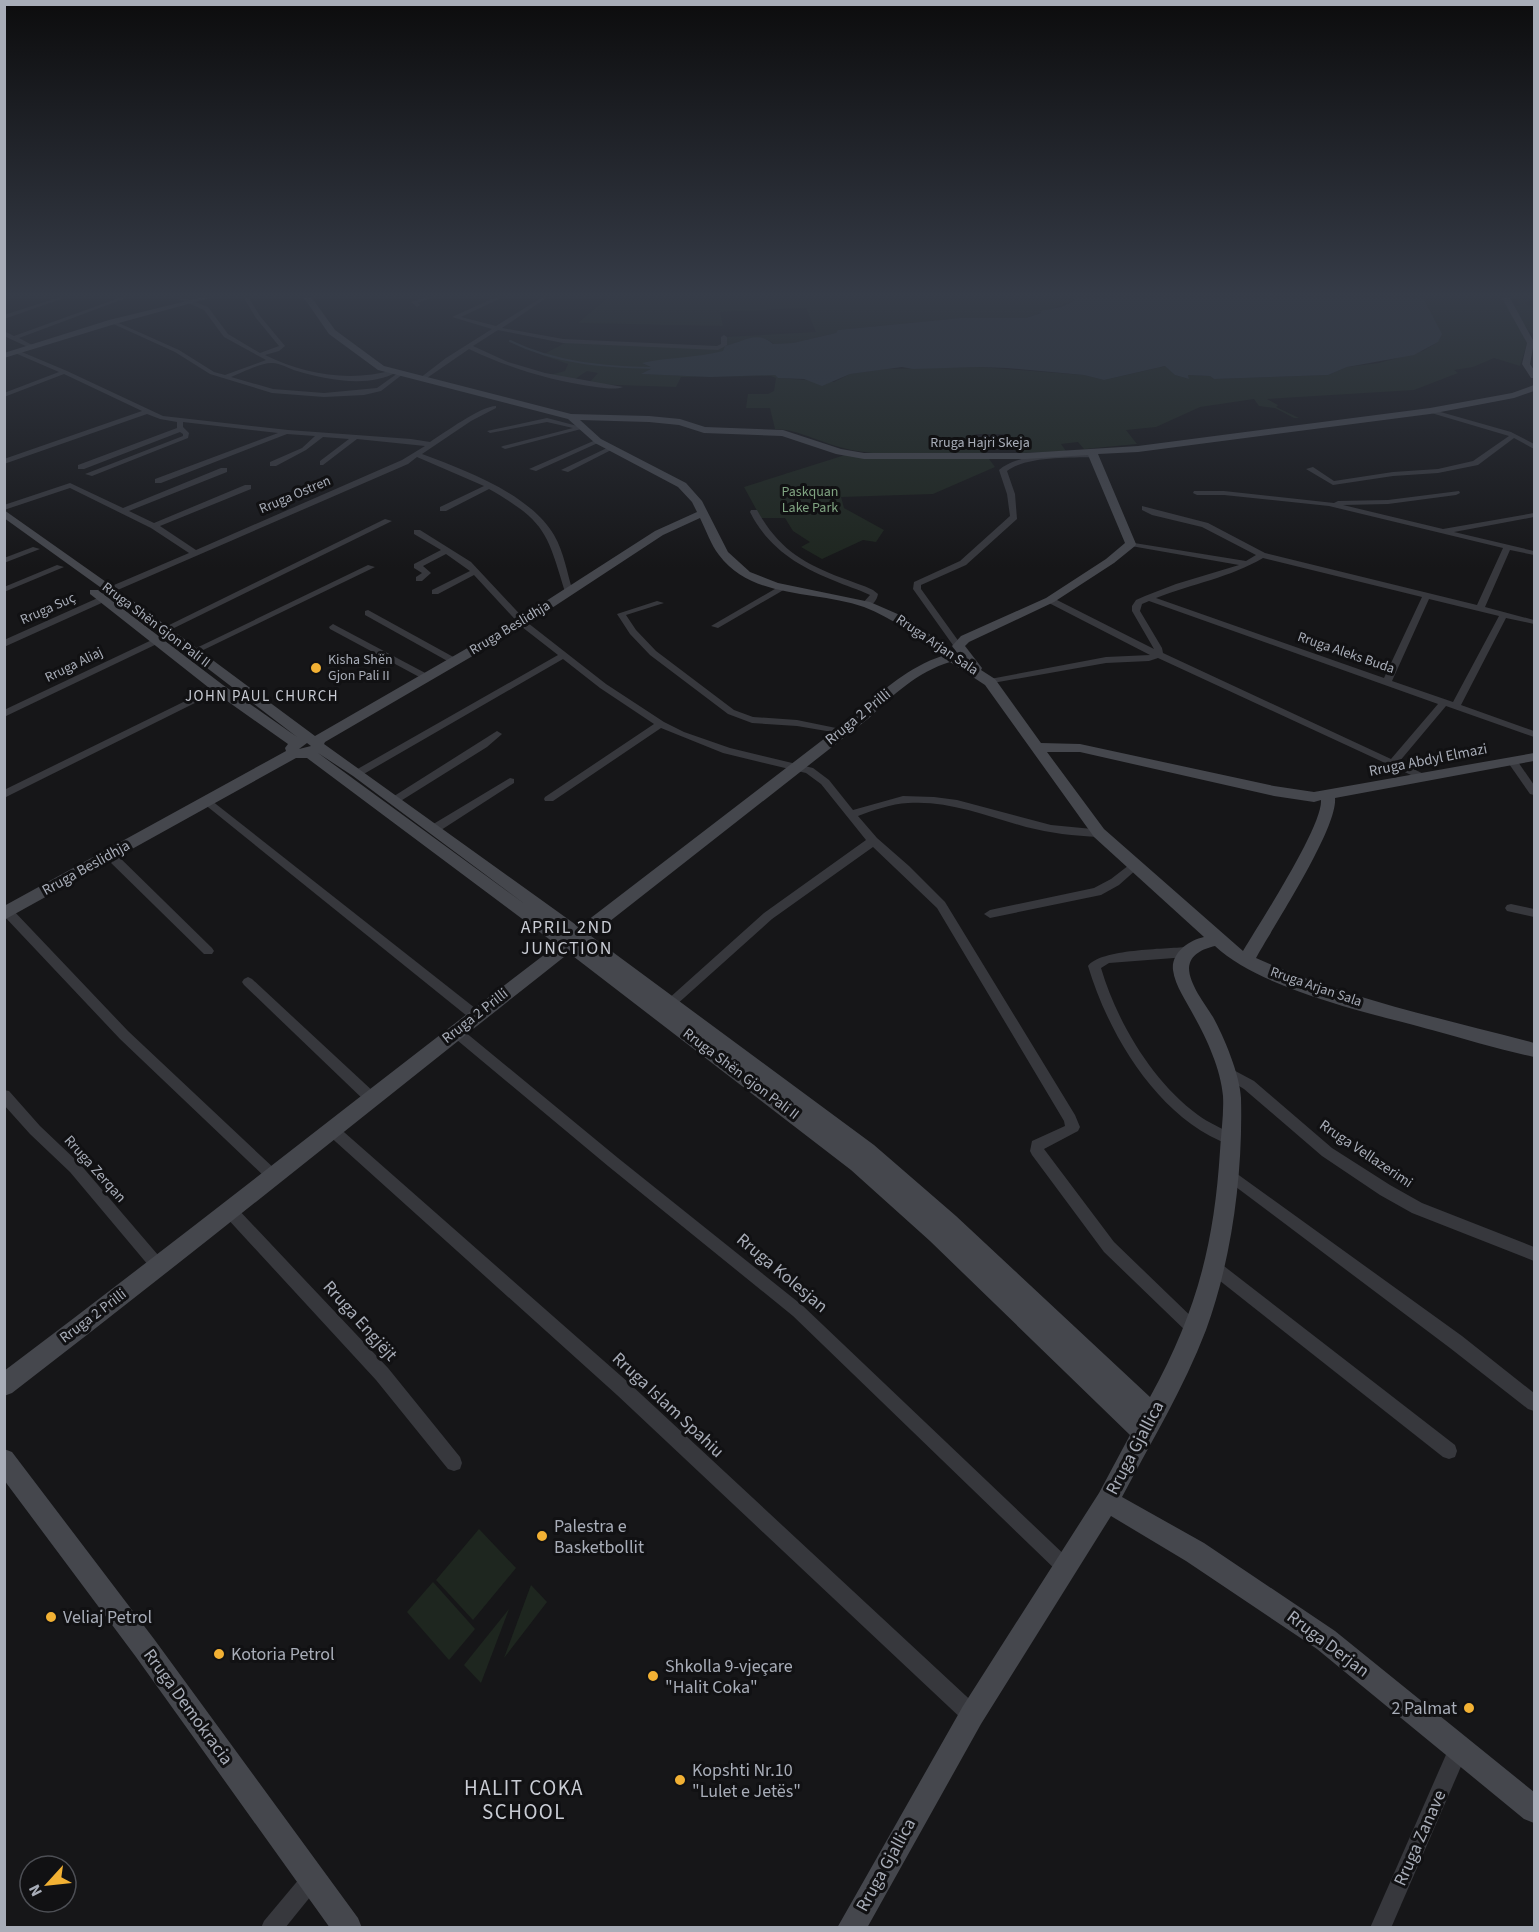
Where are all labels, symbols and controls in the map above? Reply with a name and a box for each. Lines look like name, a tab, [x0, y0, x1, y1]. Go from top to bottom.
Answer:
street label: Rruga Hajri Skeja	[930, 433, 1030, 453]
street label: Rruga Ostren	[256, 471, 334, 519]
park label: Paskquan Lake Park	[781, 482, 839, 518]
street label: Rruga Shën Gjon Pali II	[98, 577, 214, 673]
street label: Rruga Suç	[17, 588, 79, 630]
street label: Rruga Beslidhja	[466, 596, 554, 660]
street label: Rruga Arjan Sala	[892, 610, 982, 680]
street label: Rruga Aleks Buda	[1295, 627, 1397, 679]
street label: Rruga Aliaj	[42, 642, 106, 688]
place label: Kisha Shën Gjon Pali II	[328, 650, 393, 686]
marker: Kisha Shën Gjon Pali II	[309, 661, 323, 675]
street label: Rruga 2 Prilli	[821, 684, 895, 750]
district label: JOHN PAUL CHURCH	[185, 686, 339, 707]
street label: Rruga Abdyl Elmazi	[1367, 738, 1489, 782]
street label: Rruga Beslidhja	[38, 835, 134, 901]
district label: APRIL 2ND JUNCTION	[521, 915, 613, 961]
street label: Rruga Arjan Sala	[1267, 962, 1365, 1012]
street label: Rruga 2 Prilli	[437, 983, 513, 1049]
street label: Rruga Shën Gjon Pali II	[678, 1023, 804, 1125]
street label: Rruga Vellazerimi	[1315, 1115, 1417, 1193]
street label: Rruga Zerqan	[59, 1131, 131, 1207]
street label: Rruga Kolesjan	[731, 1227, 833, 1319]
street label: Rruga Engjëjt	[317, 1275, 403, 1367]
street label: Rruga 2 Prilli	[55, 1284, 131, 1348]
street label: Rruga Islam Spahiu	[607, 1347, 729, 1463]
street label: Rruga Gjallica	[1100, 1397, 1170, 1499]
place label: Palestra e Basketbollit	[554, 1514, 644, 1560]
marker: Palestra e Basketbollit	[535, 1529, 549, 1543]
place label: Veliaj Petrol	[63, 1605, 152, 1630]
street label: Rruga Derjan	[1282, 1605, 1374, 1683]
marker: Veliaj Petrol	[44, 1610, 58, 1624]
place label: Kotoria Petrol	[231, 1642, 335, 1667]
street label: Rruga Demokracia	[137, 1644, 239, 1770]
marker: Kotoria Petrol	[212, 1647, 226, 1661]
place label: Shkolla 9-vjeçare "Halit Coka"	[665, 1654, 793, 1700]
marker: Shkolla 9-vjeçare "Halit Coka"	[646, 1669, 660, 1683]
place label: 2 Palmat	[1392, 1696, 1457, 1721]
marker: 2 Palmat	[1462, 1701, 1476, 1715]
place label: Kopshti Nr.10 "Lulet e Jetës"	[692, 1758, 801, 1804]
district label: HALIT COKA SCHOOL	[464, 1773, 584, 1827]
marker: Kopshti Nr.10 "Lulet e Jetës"	[673, 1773, 687, 1787]
street label: Rruga Zanave	[1388, 1786, 1452, 1890]
street label: Rruga Gjallica	[850, 1814, 922, 1916]
north arrow	[18, 1854, 78, 1914]
text: N	[23, 1881, 48, 1900]

